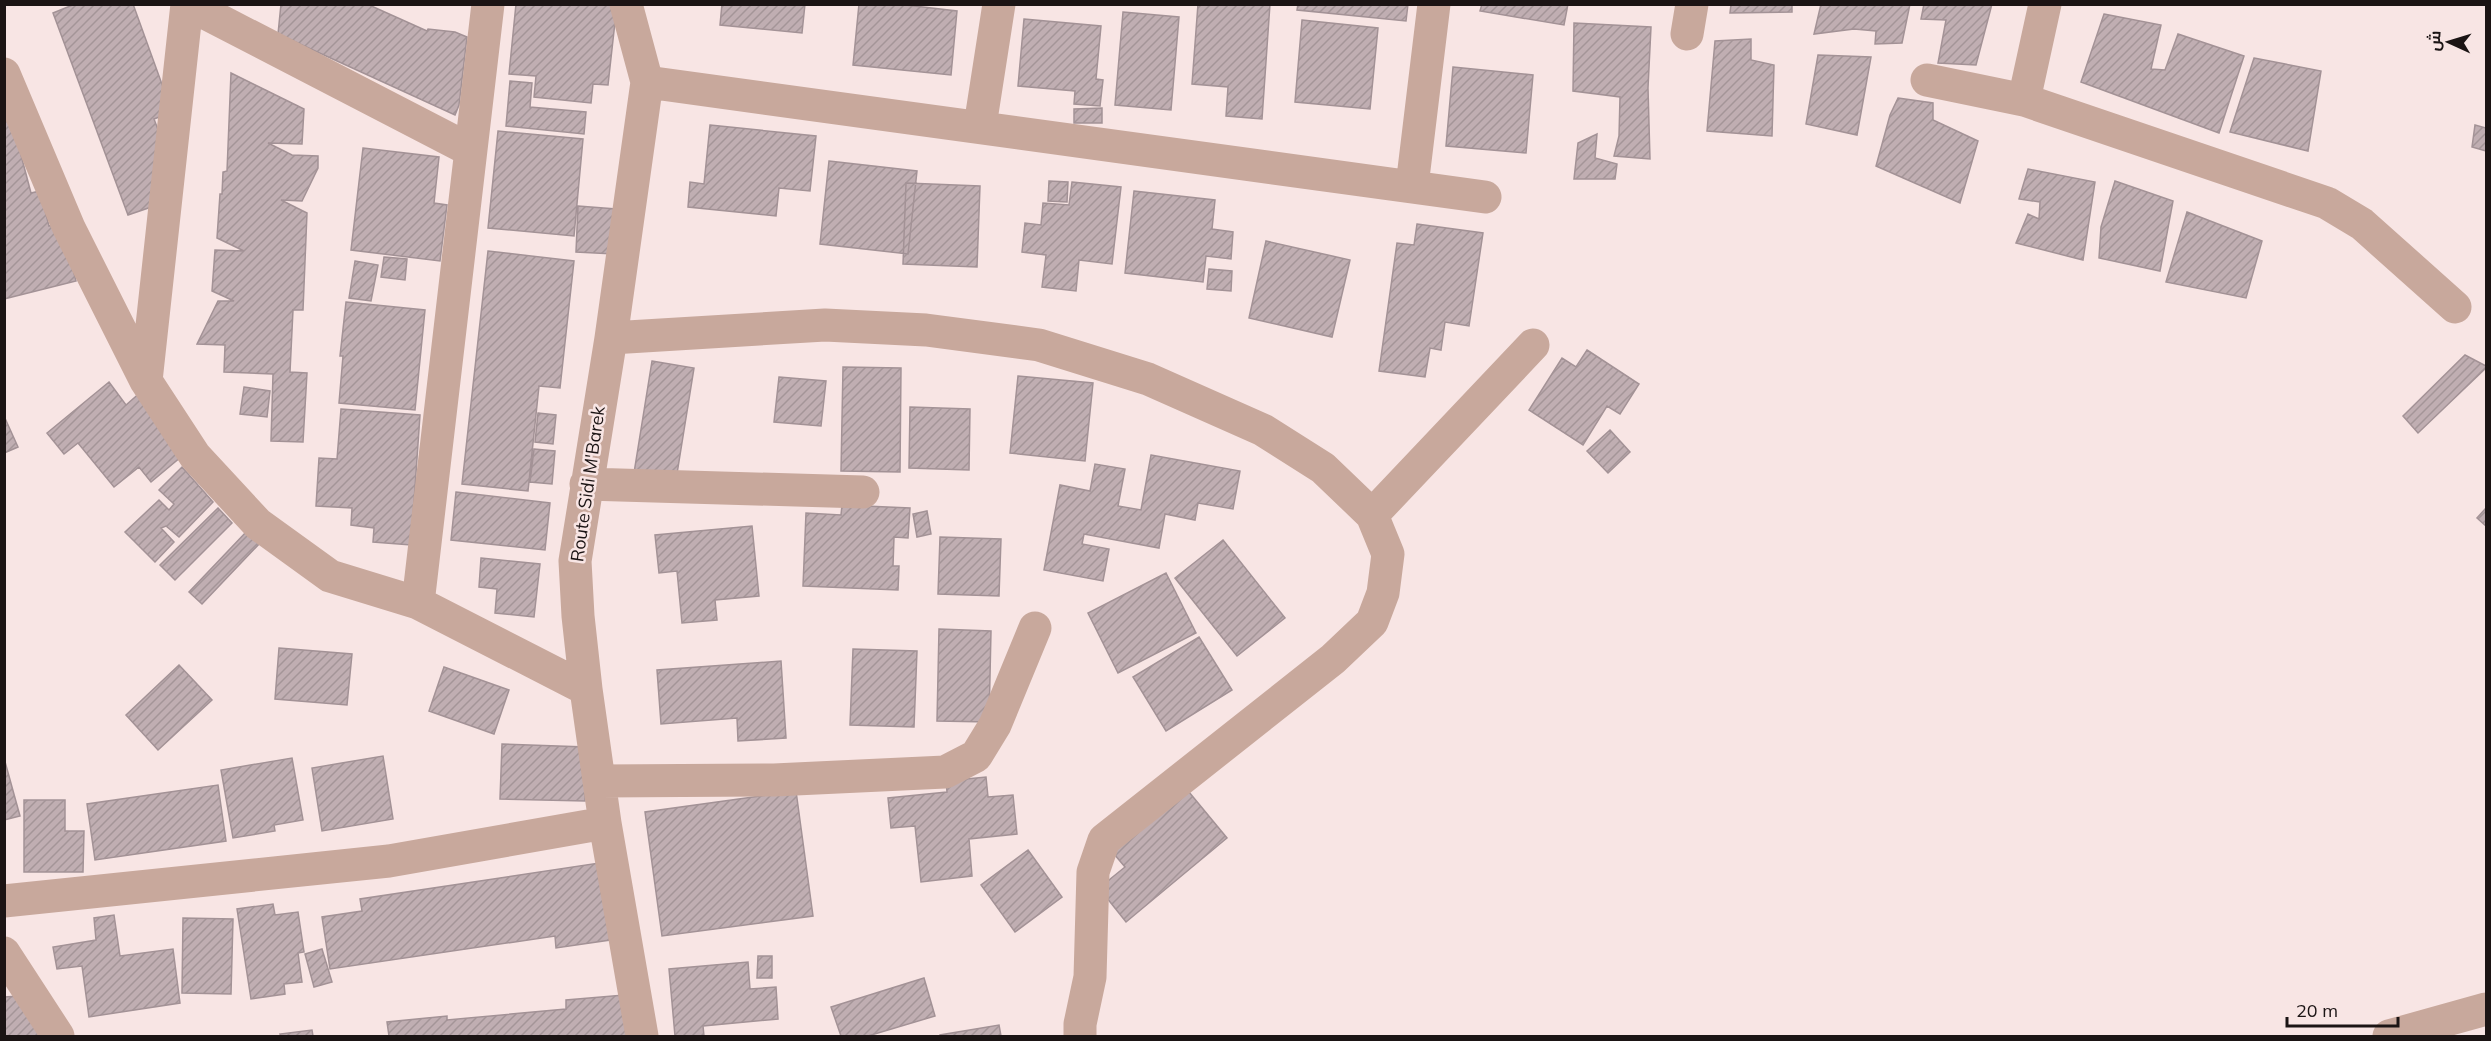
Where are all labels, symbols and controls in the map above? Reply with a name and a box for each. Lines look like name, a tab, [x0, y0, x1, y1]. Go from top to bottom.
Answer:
north arrow	[2419, 12, 2479, 72]
text: ش	[2423, 30, 2445, 52]
street label: Route Sidi M'Barek	[565, 404, 610, 563]
scale bar	[2287, 990, 2398, 1028]
text: 20 m	[2296, 999, 2338, 1022]

